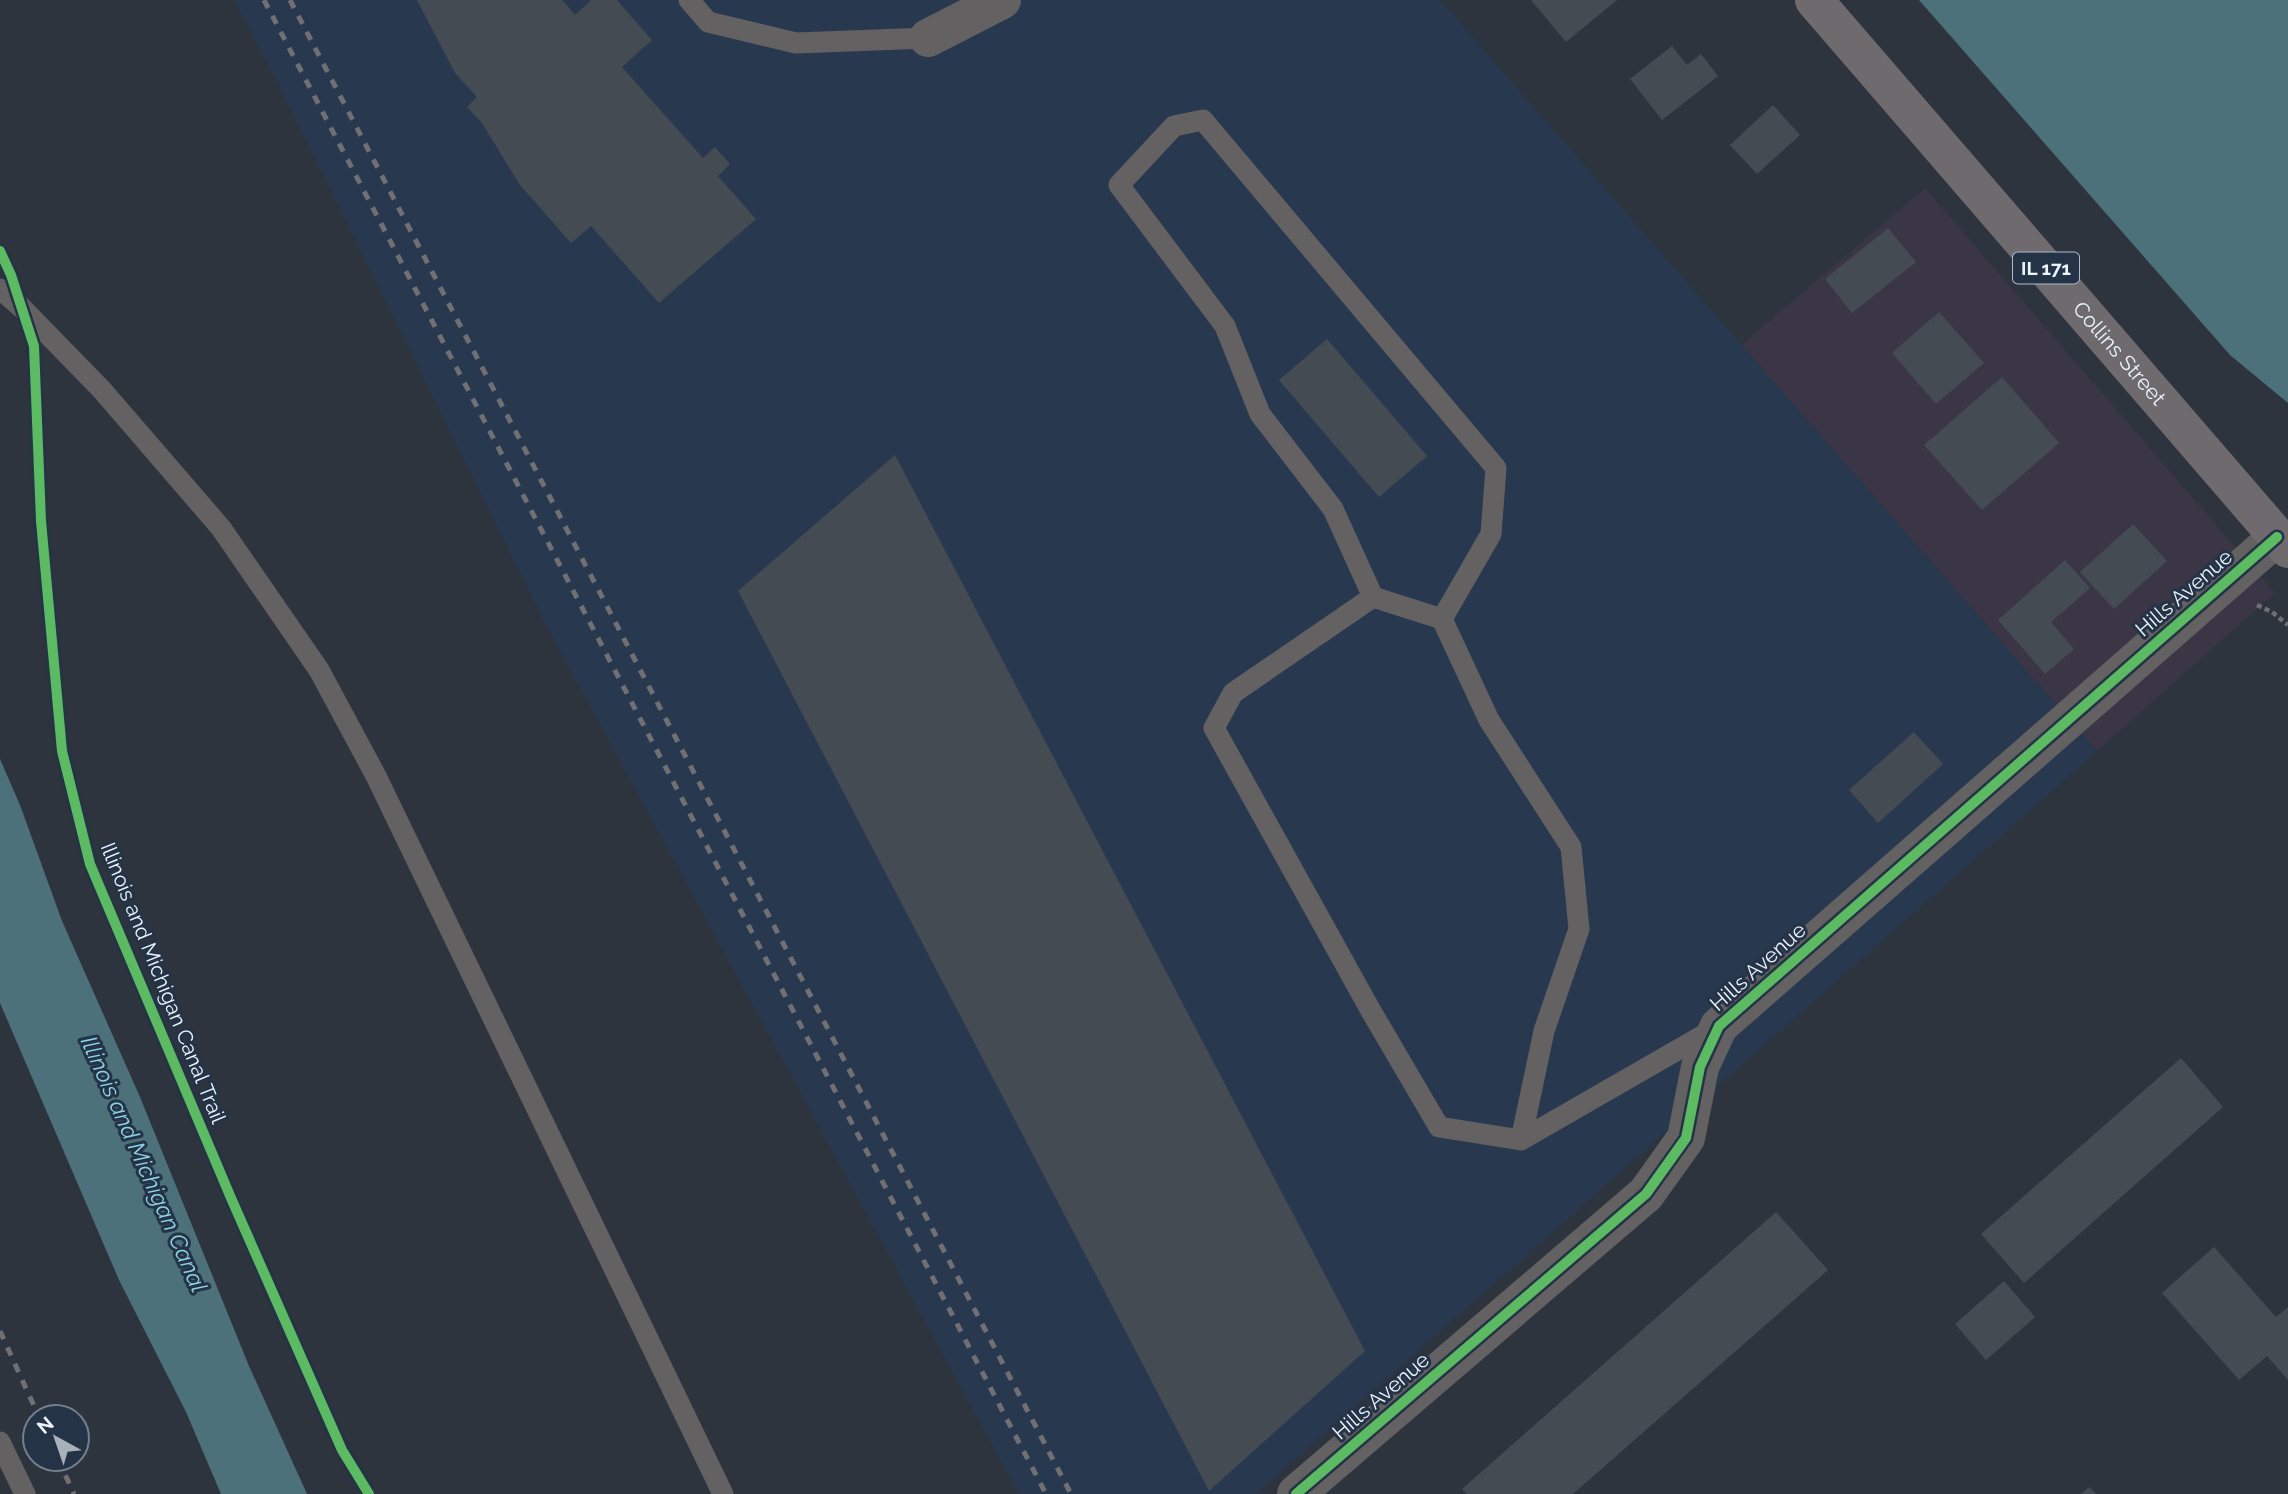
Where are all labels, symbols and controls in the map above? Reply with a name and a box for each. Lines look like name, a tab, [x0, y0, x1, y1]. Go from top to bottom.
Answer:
road number: IL 171	[2013, 252, 2079, 284]
street label: Collins Street	[2068, 296, 2171, 410]
street label: Hills Avenue	[2130, 544, 2237, 641]
street label: Illinois and Michigan Canal Trail	[96, 839, 232, 1127]
street label: Hills Avenue	[1705, 917, 1811, 1016]
water label: Illinois and Michigan Canal	[76, 1031, 213, 1296]
street label: Hills Avenue	[1327, 1347, 1434, 1444]
north arrow	[21, 1403, 91, 1473]
text: N	[32, 1412, 58, 1438]

